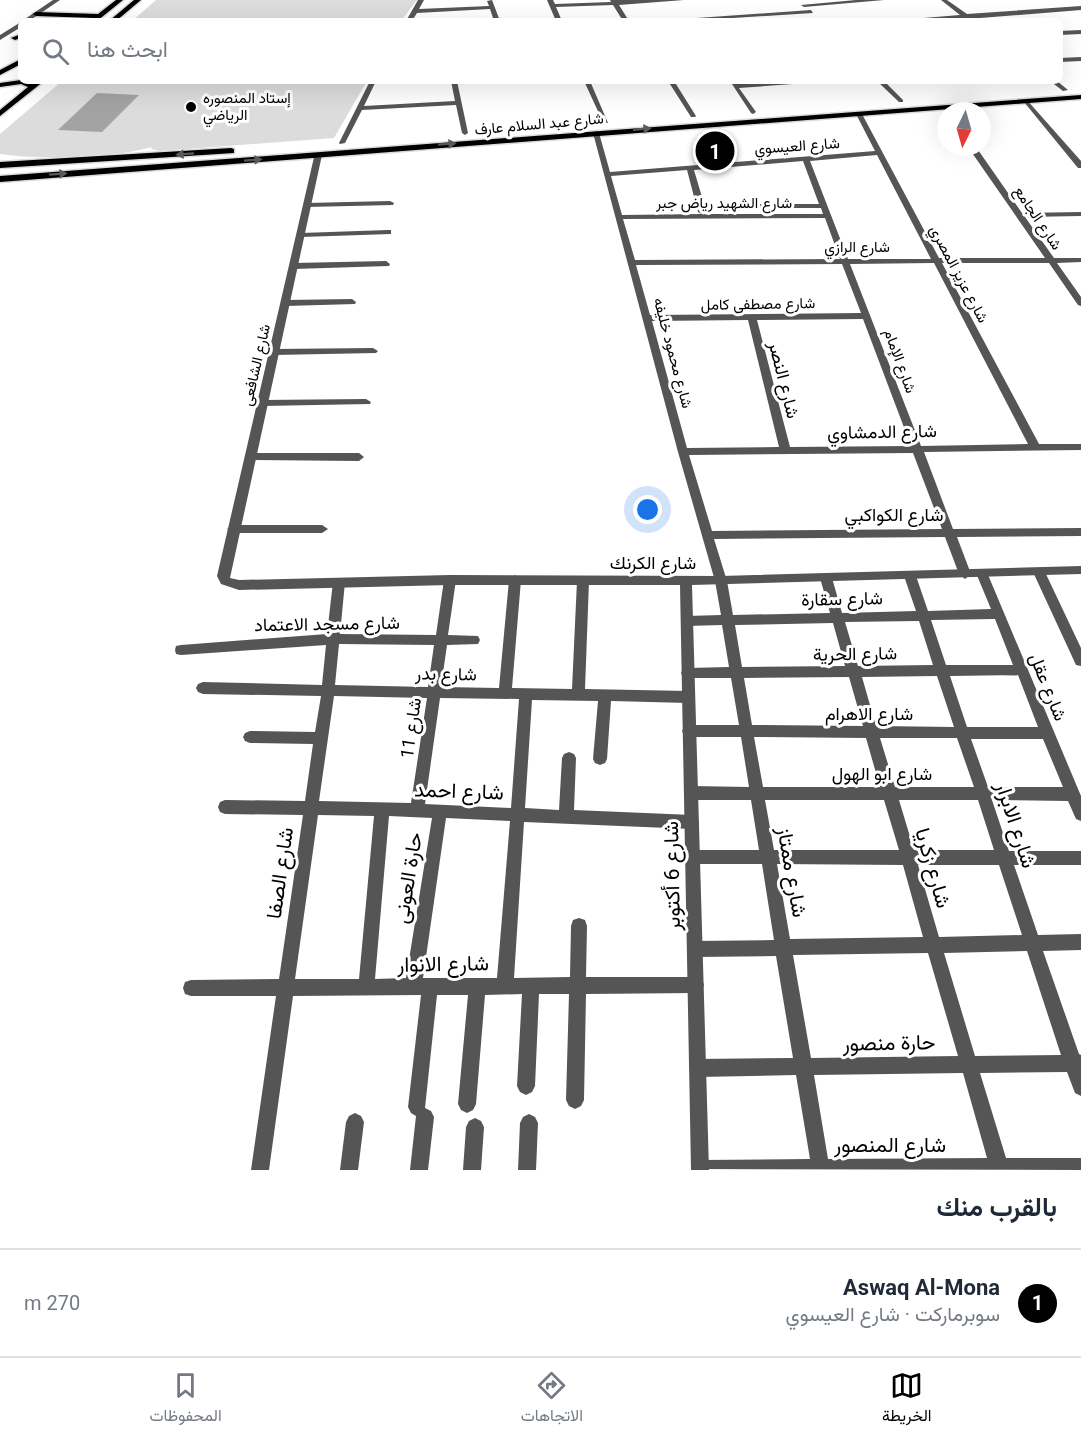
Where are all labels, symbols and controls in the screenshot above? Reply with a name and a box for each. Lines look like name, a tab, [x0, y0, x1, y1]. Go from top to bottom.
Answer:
search box	[18, 18, 1063, 84]
icon: search	[39, 35, 72, 68]
text: ابحث هنا	[87, 37, 168, 62]
place label: إستاد المنصوره الرياضي	[203, 89, 291, 128]
marker: إستاد المنصوره الرياضي	[184, 100, 198, 114]
north arrow	[937, 102, 991, 156]
street label: شارع عبد السلام عارف	[474, 109, 605, 141]
one-way arrow	[632, 124, 651, 134]
pin: 1	[696, 128, 734, 174]
street label: شارع العيسوي	[754, 134, 841, 162]
one-way arrow	[438, 140, 457, 149]
one-way arrow	[175, 149, 194, 159]
one-way arrow	[243, 155, 262, 164]
one-way arrow	[49, 170, 68, 179]
street label: شارع الجامع	[1009, 183, 1066, 254]
street label: شارع الشهيد رياض جبر	[655, 194, 792, 214]
street label: شارع عزيز المصري	[922, 222, 992, 328]
street label: شارع الرازي	[824, 238, 890, 260]
street label: شارع مصطفى كامل	[701, 294, 816, 316]
street label: شارع محمود خليفه	[648, 296, 696, 411]
street label: شارع الشافعى	[238, 322, 276, 408]
street label: شارع الإمام	[878, 327, 920, 396]
street label: شارع النصر	[763, 338, 804, 421]
street label: شارع الدمشاوي	[827, 420, 937, 448]
your location	[633, 495, 662, 524]
street label: شارع الكواكبي	[845, 504, 943, 530]
street label: شارع الكرنك	[610, 552, 696, 575]
street label: شارع سقارة	[801, 587, 883, 612]
street label: شارع مسجد الاعتماد	[254, 612, 400, 637]
street label: شارع الحرية	[813, 642, 897, 667]
street label: شارع عقل	[1024, 650, 1072, 724]
street label: شارع بدر	[414, 662, 477, 687]
street label: شارع 11	[396, 696, 427, 760]
street label: شارع الاهرام	[825, 703, 913, 726]
street label: شارع ابو الهول	[832, 763, 932, 786]
street label: شارع احمد	[414, 777, 504, 807]
street label: شارع الابرار	[989, 778, 1041, 872]
street label: شارع 6 أكتوبر	[659, 821, 687, 932]
street label: شارع ممتاز	[770, 824, 812, 919]
street label: شارع زكريا	[908, 825, 956, 911]
street label: شارع الصفا	[262, 826, 300, 921]
street label: حارة العونى	[389, 831, 428, 925]
street label: شارع الانوار	[396, 951, 489, 979]
street label: حارة منصور	[841, 1030, 936, 1057]
street label: شارع المنصور	[833, 1133, 946, 1159]
text: بالقرب منك	[936, 1192, 1057, 1222]
text: Aswaq Al-Mona	[843, 1275, 1000, 1300]
text: 270 m	[24, 1291, 80, 1315]
text: 1	[1032, 1291, 1043, 1315]
text: سوبرماركت · شارع العيسوي	[786, 1302, 1000, 1326]
tab: المحفوظات	[150, 1369, 222, 1430]
tab: الاتجاهات	[521, 1369, 583, 1430]
tab: الخريطة	[882, 1369, 931, 1430]

